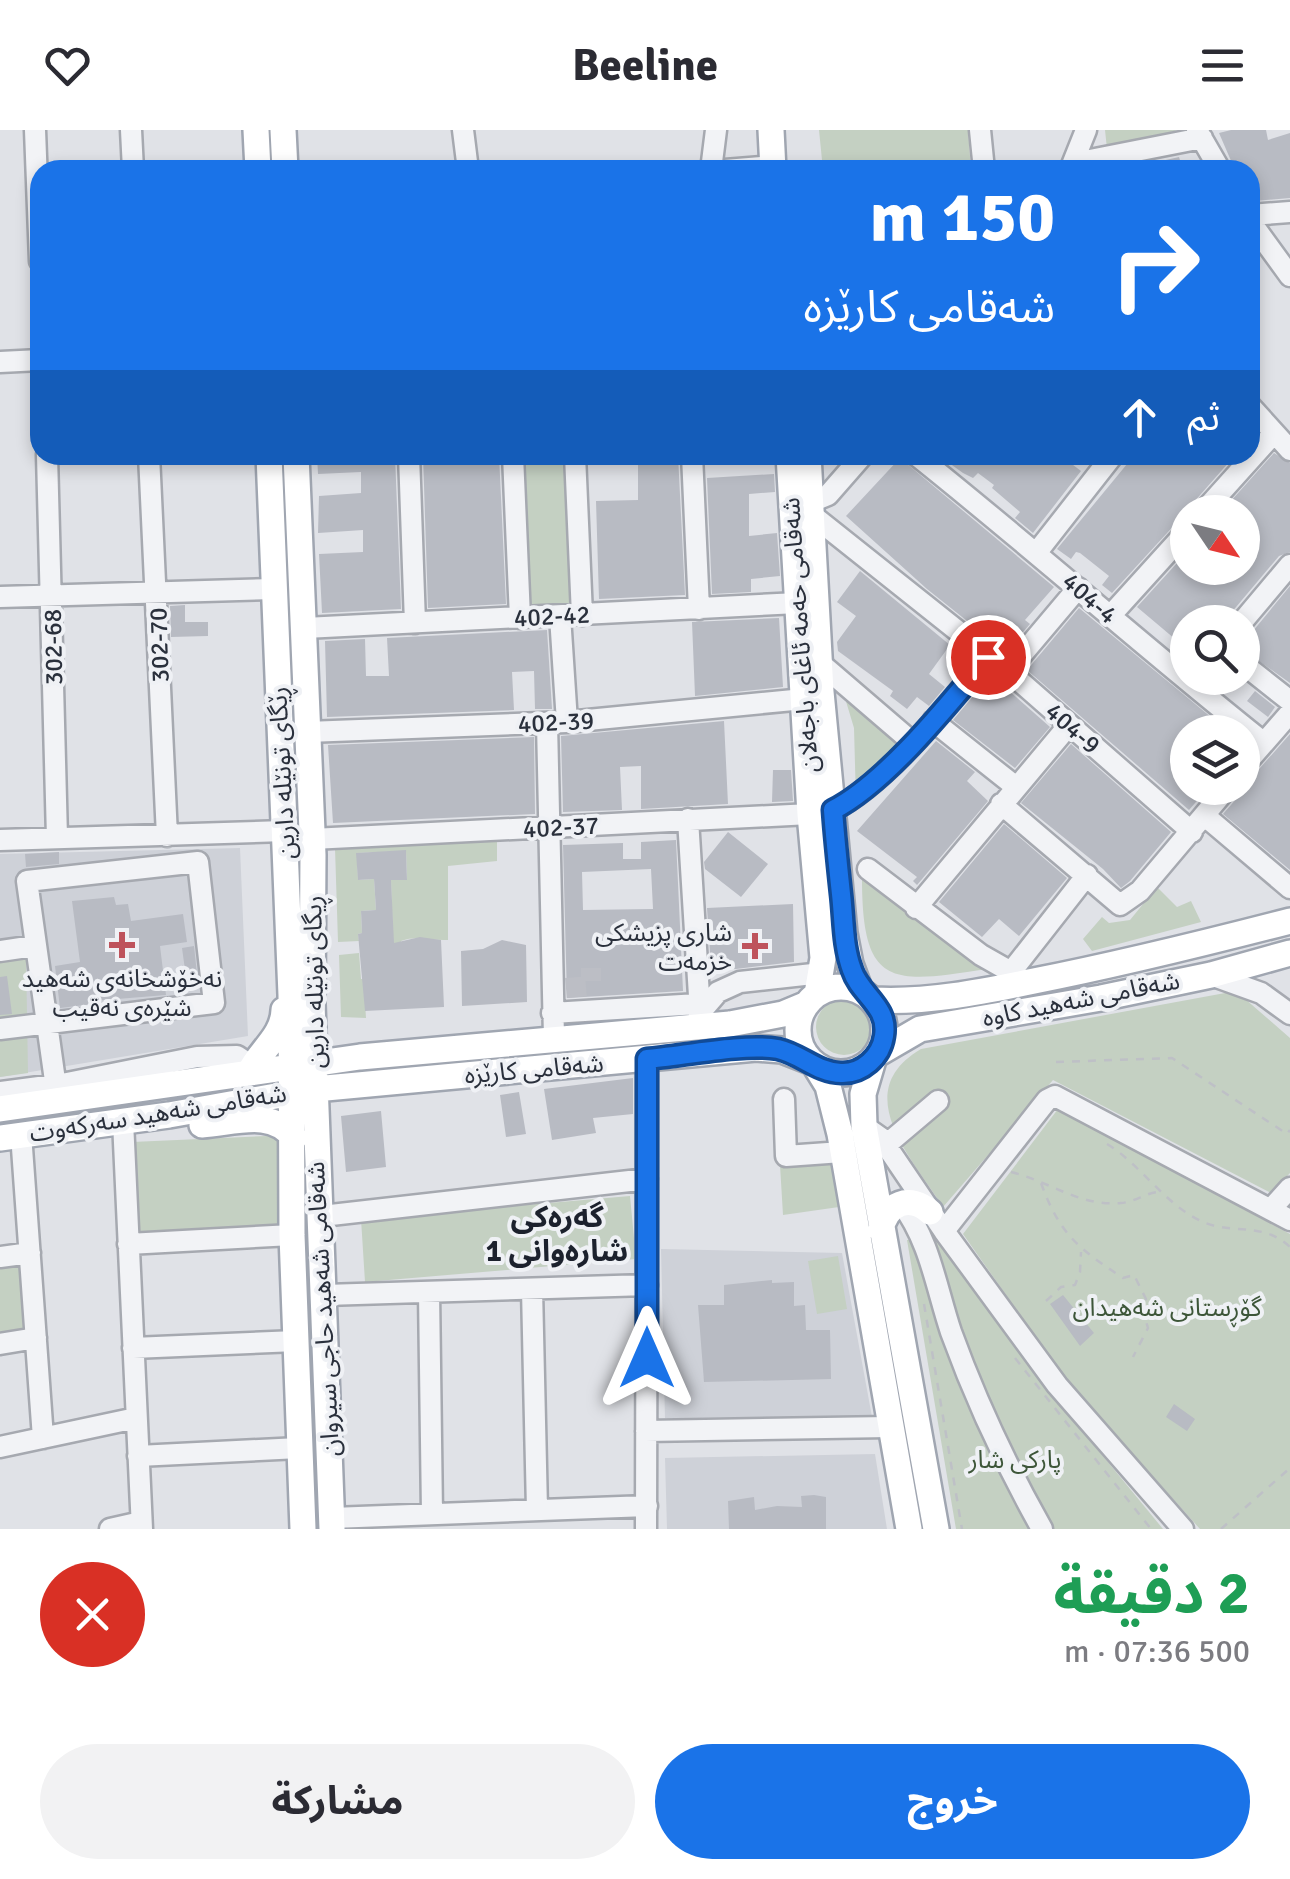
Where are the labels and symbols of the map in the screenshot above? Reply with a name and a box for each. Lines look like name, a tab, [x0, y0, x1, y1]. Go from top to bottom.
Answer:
north arrow	[1170, 495, 1260, 585]
street label: شەقامی حەمە ئاغای باجەلان	[775, 496, 825, 774]
street label: 404-4	[1056, 566, 1124, 630]
street label: 402-42	[513, 599, 591, 633]
street label: 302-70	[142, 607, 176, 683]
street label: 302-68	[37, 609, 69, 685]
pin	[946, 615, 1031, 700]
street label: ڕێگای تونێلە دارین	[262, 686, 307, 860]
street label: 404-9	[1039, 696, 1107, 760]
street label: 402-39	[517, 705, 595, 739]
street label: 402-37	[522, 810, 600, 844]
street label: ڕیگای تونێلە دارین	[297, 895, 336, 1069]
place label: شاری پزیشکی خزمەت	[595, 917, 732, 977]
marker: نەخۆشخانەی شەهید شێرەی نەقیب	[109, 932, 135, 958]
marker: شاری پزیشکی خزمەت	[742, 933, 768, 959]
place label: نەخۆشخانەی شەهید شێرەی نەقیب	[22, 963, 222, 1023]
street label: شەقامی شەهید کاوە	[980, 965, 1182, 1033]
street label: شەقامی کارێزە	[463, 1047, 605, 1091]
street label: شەقامی شەهید سەرکەوت	[27, 1077, 289, 1149]
street label: شەقامی شەهید حاجی سیروان	[300, 1161, 346, 1457]
district label: گەرەکی شارەوانی 1	[486, 1199, 628, 1270]
park label: گۆڕستانی شەهیدان	[1072, 1292, 1262, 1328]
position arrow	[595, 1306, 699, 1410]
park label: پارکی شار	[967, 1444, 1062, 1475]

